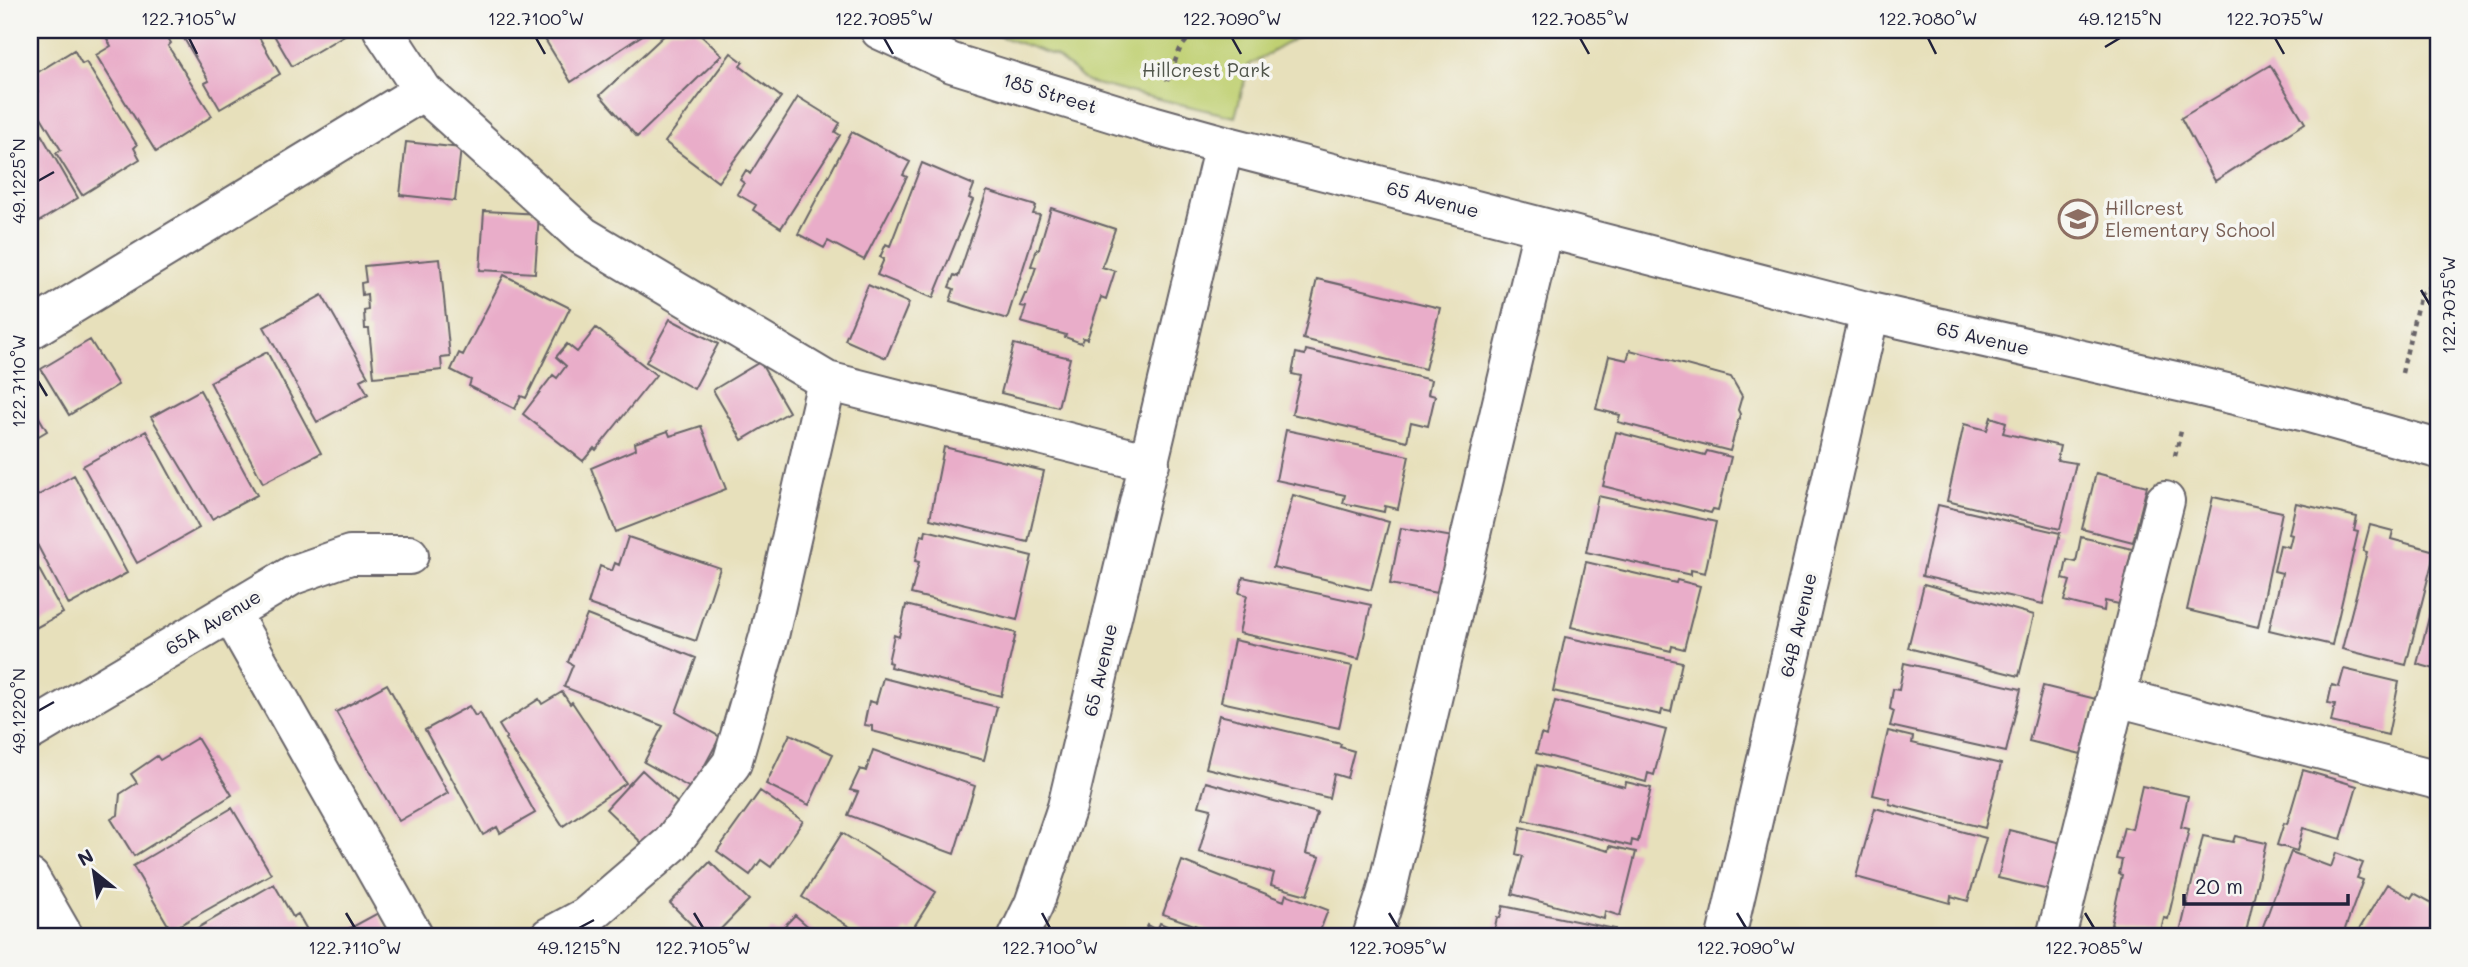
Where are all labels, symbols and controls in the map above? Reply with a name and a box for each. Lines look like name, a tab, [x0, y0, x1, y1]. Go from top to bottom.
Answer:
text: 122.7105°W	[141, 6, 237, 30]
text: 122.7100°W	[488, 6, 584, 30]
text: 122.7095°W	[835, 6, 933, 30]
text: 122.7090°W	[1182, 6, 1282, 30]
text: 122.7085°W	[1531, 6, 1629, 30]
text: 122.7080°W	[1878, 6, 1978, 30]
text: 49.1215°N	[2078, 6, 2162, 30]
text: 122.7075°W	[2226, 6, 2324, 30]
park label: Hillcrest Park	[1142, 57, 1270, 82]
street label: 185 Street	[1000, 66, 1100, 119]
text: 49.1225°N	[6, 138, 30, 224]
street label: 65 Avenue	[1384, 174, 1482, 223]
place label: Hillcrest Elementary School	[2105, 195, 2275, 242]
school or university icon: Hillcrest Elementary School	[2057, 198, 2099, 240]
text: 122.7075°W	[2436, 256, 2460, 354]
street label: 65 Avenue	[1934, 315, 2032, 360]
text: 122.7110°W	[6, 334, 30, 428]
street label: 64B Avenue	[1773, 570, 1822, 679]
street label: 65A Avenue	[160, 583, 265, 660]
street label: 65 Avenue	[1077, 621, 1122, 719]
text: 49.1220°N	[6, 668, 30, 754]
north arrow	[60, 838, 130, 908]
text: N	[73, 842, 98, 871]
scale bar	[2184, 862, 2349, 906]
text: 20 m	[2195, 872, 2243, 899]
text: 122.7110°W	[308, 935, 402, 959]
text: 49.1215°N	[537, 935, 621, 959]
text: 122.7105°W	[655, 935, 751, 959]
text: 122.7100°W	[1002, 935, 1098, 959]
text: 122.7095°W	[1349, 935, 1447, 959]
text: 122.7090°W	[1696, 935, 1796, 959]
text: 122.7085°W	[2045, 935, 2143, 959]

